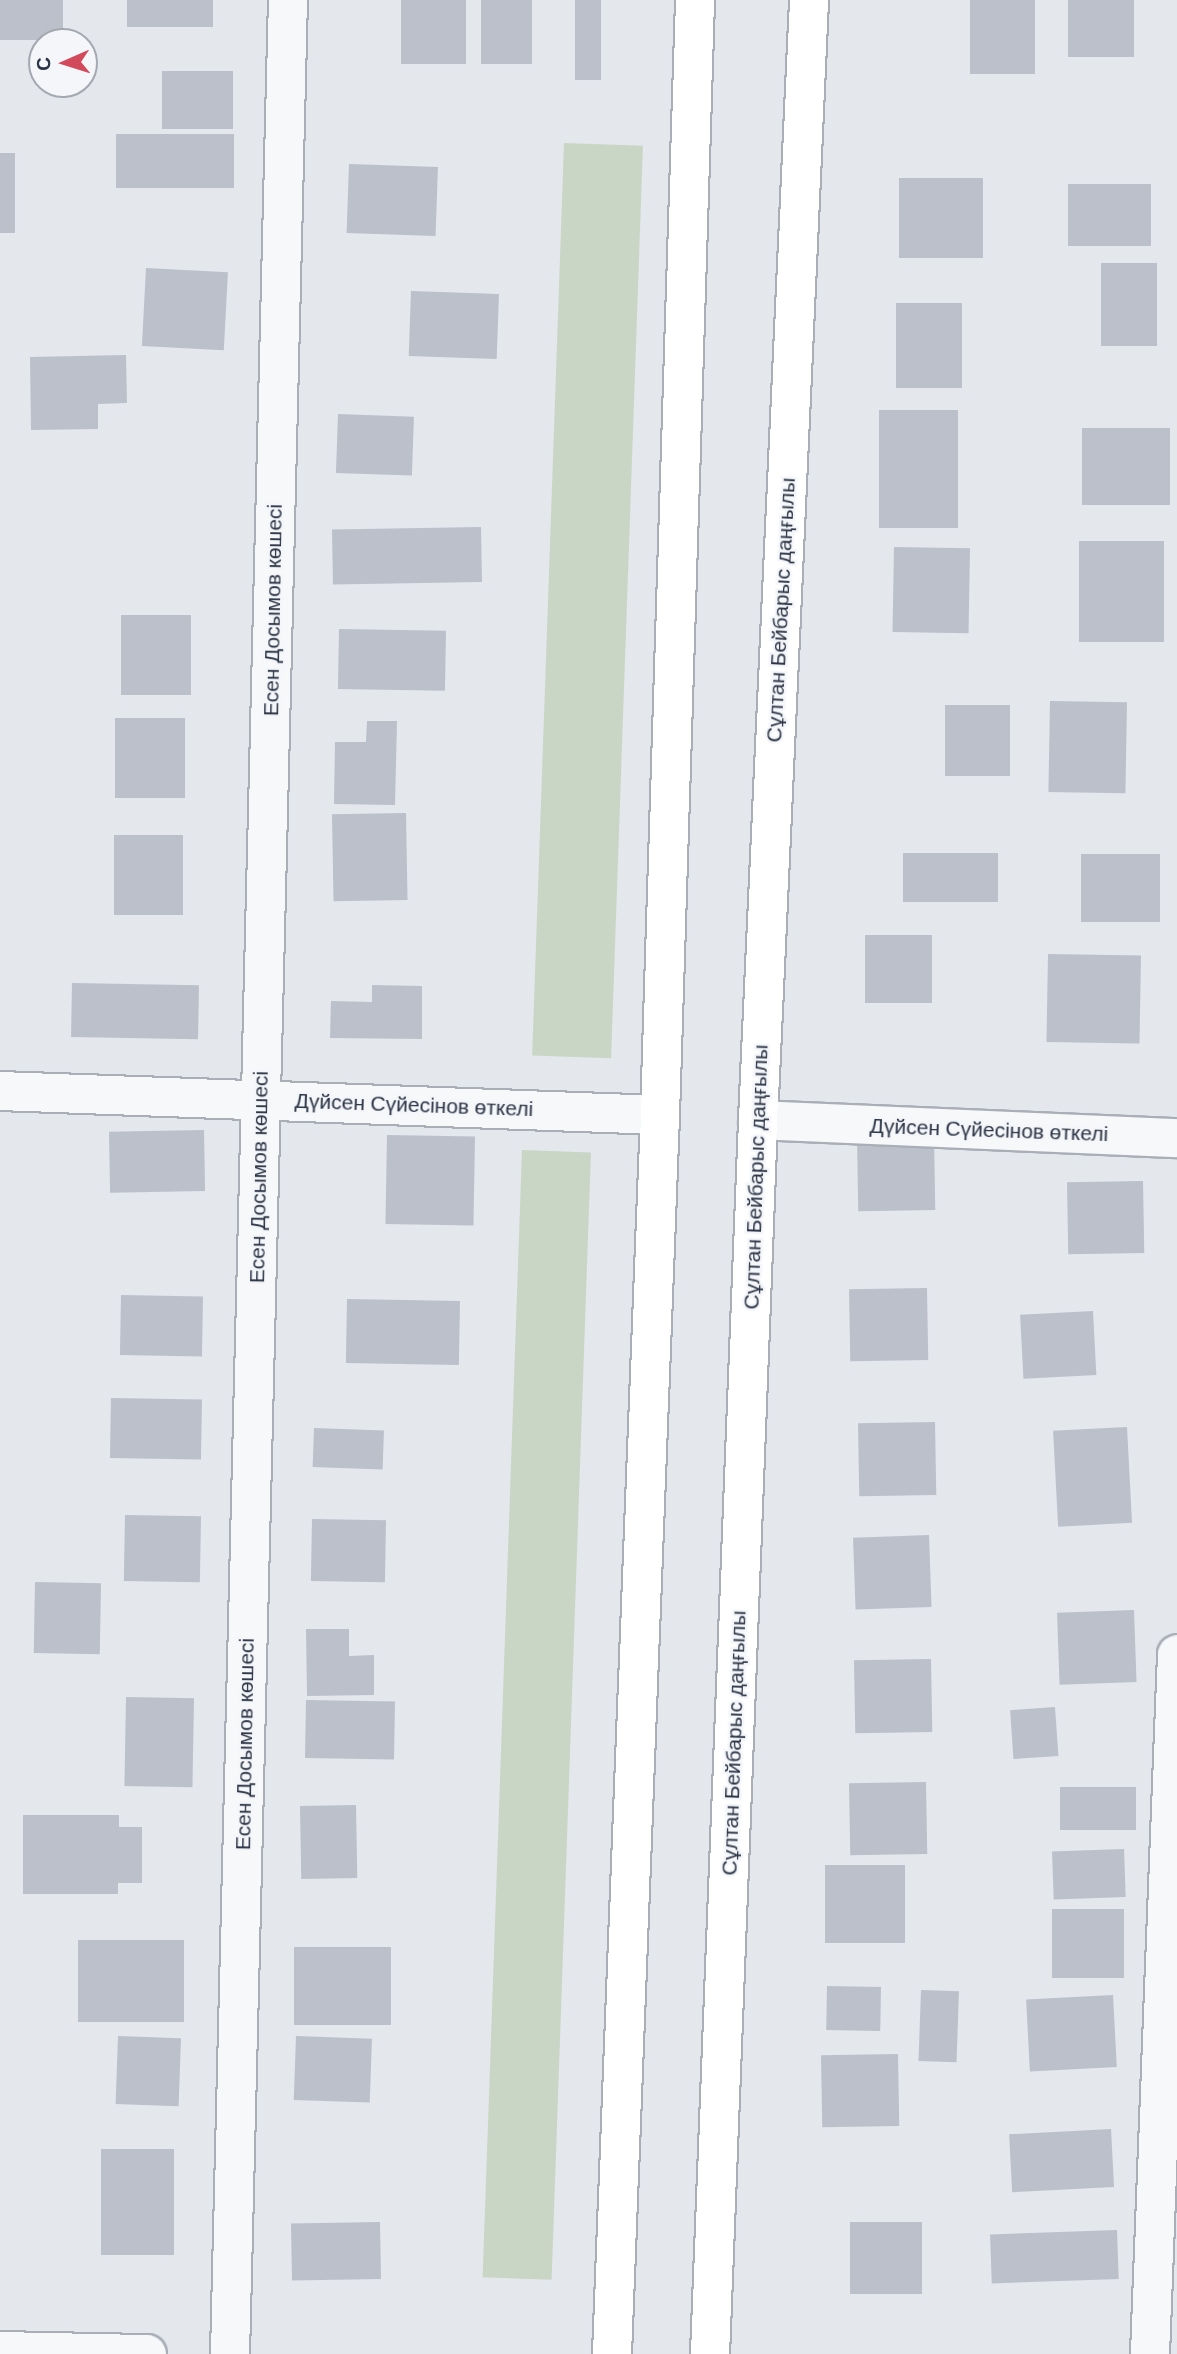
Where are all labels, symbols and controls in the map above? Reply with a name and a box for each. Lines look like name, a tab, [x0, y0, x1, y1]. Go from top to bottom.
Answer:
north arrow	[28, 28, 98, 98]
text: С	[31, 57, 56, 72]
street label: Сұлтан Бейбарыс даңғылы	[761, 477, 801, 743]
street label: Есен Досымов көшесі	[259, 504, 287, 716]
street label: Сұлтан Бейбарыс даңғылы	[739, 1044, 773, 1310]
street label: Есен Досымов көшесі	[245, 1071, 273, 1283]
street label: Дүйсен Сүйесінов өткелі	[294, 1088, 534, 1122]
street label: Дүйсен Сүйесінов өткелі	[869, 1113, 1109, 1147]
street label: Сұлтан Бейбарыс даңғылы	[717, 1610, 751, 1876]
street label: Есен Досымов көшесі	[231, 1638, 259, 1850]

